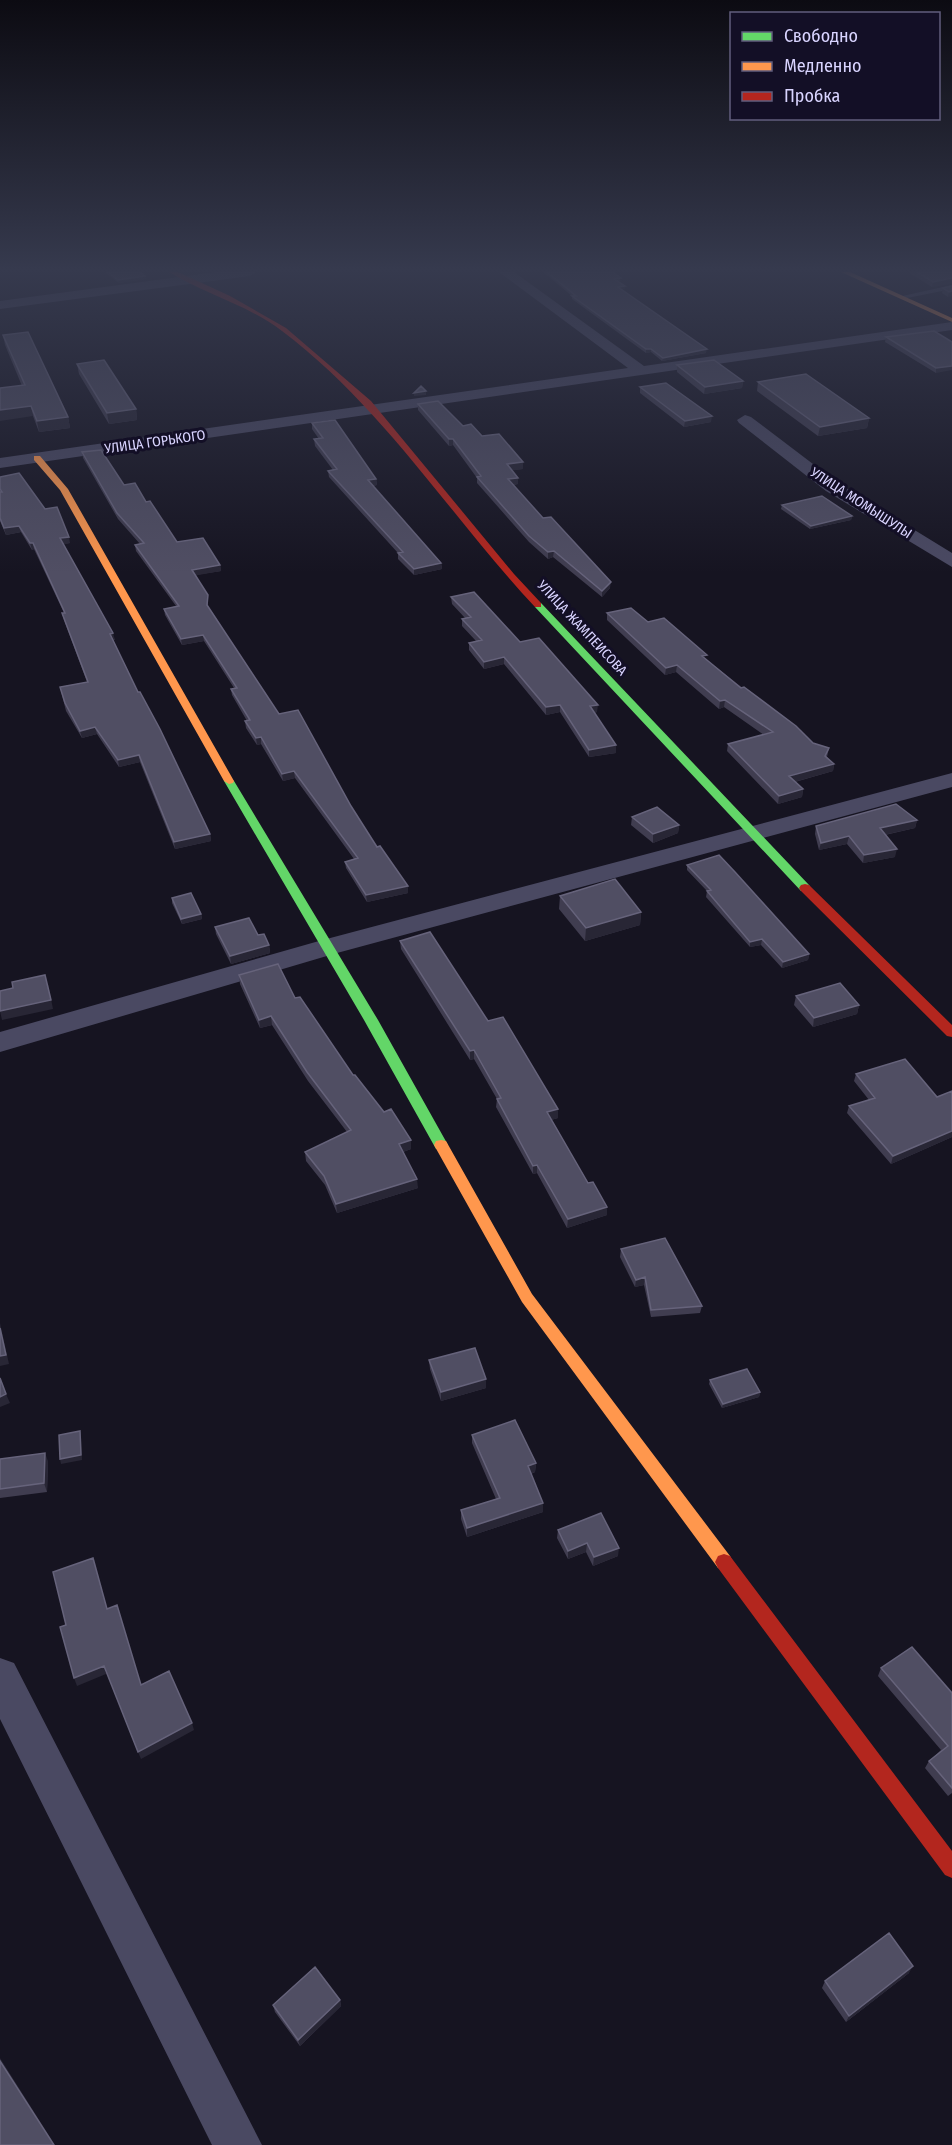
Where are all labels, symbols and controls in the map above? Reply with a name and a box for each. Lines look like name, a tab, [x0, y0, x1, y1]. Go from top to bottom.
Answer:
legend	[730, 12, 940, 120]
text: Свободно	[784, 25, 858, 47]
text: Медленно	[784, 55, 862, 77]
text: Пробка	[784, 85, 840, 107]
street label: УЛИЦА ГОРЬКОГО	[102, 426, 207, 458]
street label: УЛИЦА МОМЫШУЛЫ	[806, 463, 915, 542]
street label: УЛИЦА ЖАМПЕИСОВА	[533, 576, 631, 680]

